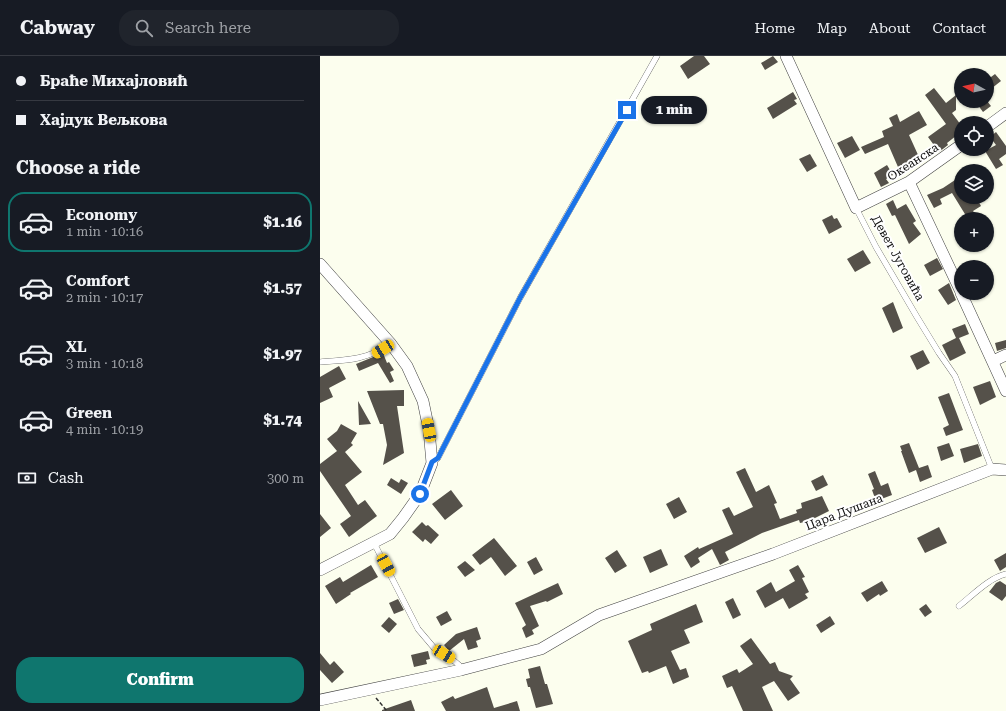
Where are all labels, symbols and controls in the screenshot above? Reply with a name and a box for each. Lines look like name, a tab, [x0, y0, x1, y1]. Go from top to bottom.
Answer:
search box	[119, 10, 399, 46]
text: Cabway	[20, 16, 95, 39]
icon: search	[133, 17, 155, 39]
text: Search here	[165, 19, 251, 37]
text: Home	[754, 20, 795, 36]
text: Map	[817, 20, 847, 36]
text: About	[869, 20, 911, 36]
text: Contact	[933, 20, 986, 36]
north arrow	[954, 68, 994, 108]
map controls	[954, 68, 994, 300]
text: Браће Михајловић	[40, 72, 188, 90]
callout: 1 min	[641, 96, 707, 124]
route end	[618, 101, 636, 119]
text: 1 min	[656, 102, 692, 117]
text: Хајдук Вељкова	[40, 111, 167, 129]
button: locate	[954, 116, 994, 156]
street label: Океанска	[885, 140, 942, 184]
text: Choose a ride	[16, 157, 140, 178]
button: layers	[954, 164, 994, 204]
icon: car	[18, 204, 54, 240]
text: Economy	[66, 206, 137, 224]
button: +	[954, 212, 994, 252]
text: $1.16	[263, 213, 302, 231]
street label: Девет Југовића	[869, 213, 928, 304]
text: 1 min · 10:16	[66, 224, 143, 239]
button: −	[954, 260, 994, 300]
icon: car	[18, 270, 54, 306]
text: Comfort	[66, 272, 130, 290]
text: $1.57	[263, 279, 302, 297]
text: 2 min · 10:17	[66, 290, 143, 305]
icon: car	[18, 336, 54, 372]
text: XL	[66, 338, 87, 356]
car	[370, 338, 396, 360]
text: $1.97	[263, 345, 302, 363]
text: 3 min · 10:18	[66, 356, 143, 371]
icon: car	[18, 402, 54, 438]
text: Green	[66, 404, 112, 422]
text: $1.74	[263, 411, 302, 429]
car	[421, 417, 437, 443]
text: 4 min · 10:19	[66, 422, 143, 437]
icon: cash	[16, 467, 38, 489]
text: Cash	[48, 469, 84, 487]
text: 300 m	[267, 471, 304, 486]
route start	[411, 485, 429, 503]
street label: Цара Душана	[803, 491, 885, 533]
car	[375, 552, 397, 578]
car	[431, 643, 457, 665]
button: Confirm	[16, 657, 304, 703]

